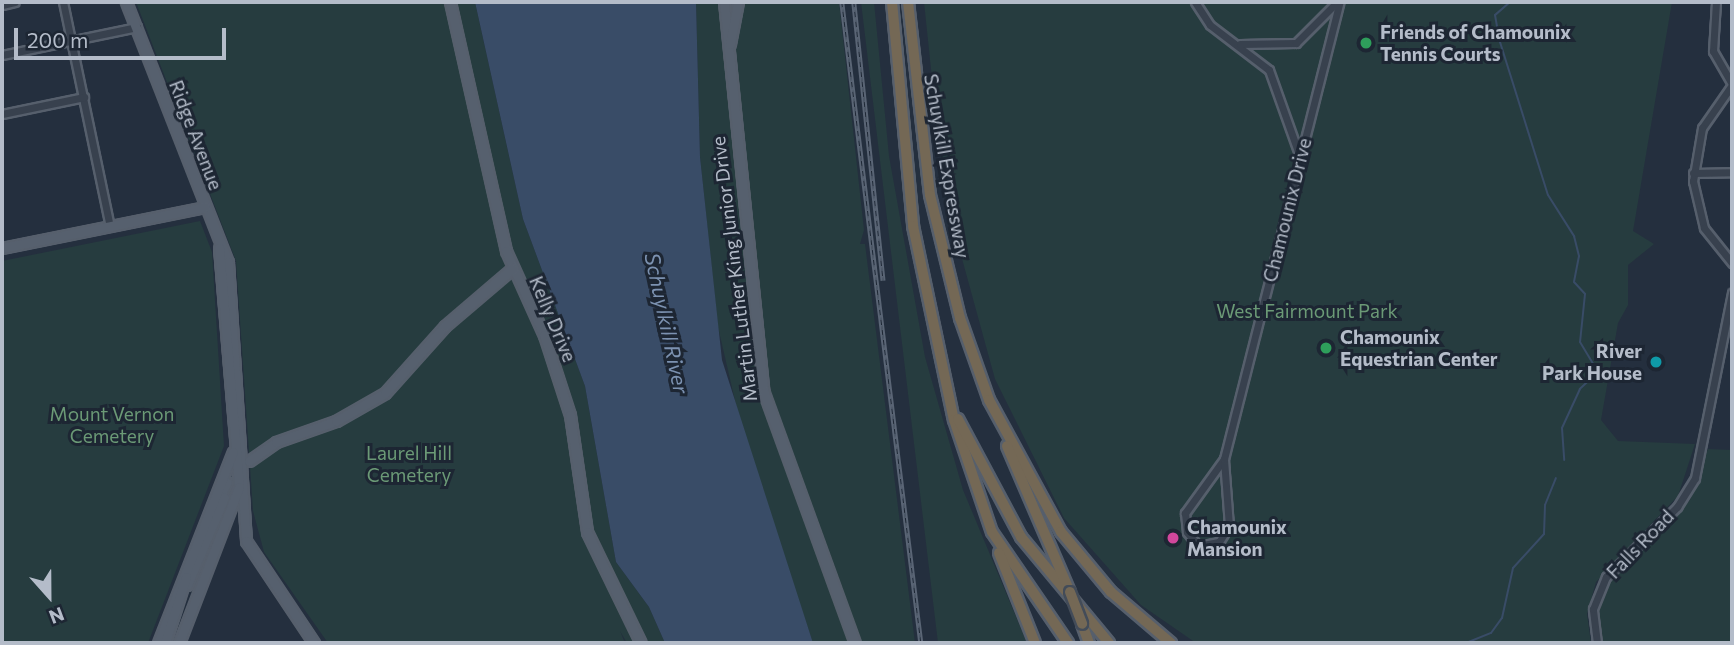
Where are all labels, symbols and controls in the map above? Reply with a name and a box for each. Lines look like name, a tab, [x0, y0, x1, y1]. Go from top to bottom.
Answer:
scale bar	[18, 14, 229, 58]
place label: Friends of Chamounix Tennis Courts	[1380, 21, 1571, 65]
text: 200 m	[27, 27, 88, 52]
marker: Friends of Chamounix Tennis Courts	[1358, 35, 1374, 51]
street label: Schuylkill Expressway	[920, 72, 974, 260]
street label: Ridge Avenue	[165, 77, 227, 193]
street label: Martin Luther King Junior Drive	[706, 135, 762, 403]
street label: Chamounix Drive	[1258, 136, 1316, 284]
water label: Schuylkill River	[640, 250, 694, 396]
street label: Kelly Drive	[525, 273, 581, 365]
park label: West Fairmount Park	[1216, 300, 1398, 322]
place label: Chamounix Equestrian Center	[1340, 326, 1498, 370]
marker: Chamounix Equestrian Center	[1318, 340, 1334, 356]
place label: River Park House	[1542, 340, 1642, 384]
marker: River Park House	[1648, 354, 1664, 370]
park label: Mount Vernon Cemetery	[50, 403, 174, 447]
park label: Laurel Hill Cemetery	[366, 442, 452, 486]
street label: Falls Road	[1602, 505, 1678, 583]
place label: Chamounix Mansion	[1187, 516, 1287, 560]
marker: Chamounix Mansion	[1165, 530, 1181, 546]
north arrow	[14, 561, 84, 631]
text: N	[46, 603, 67, 629]

